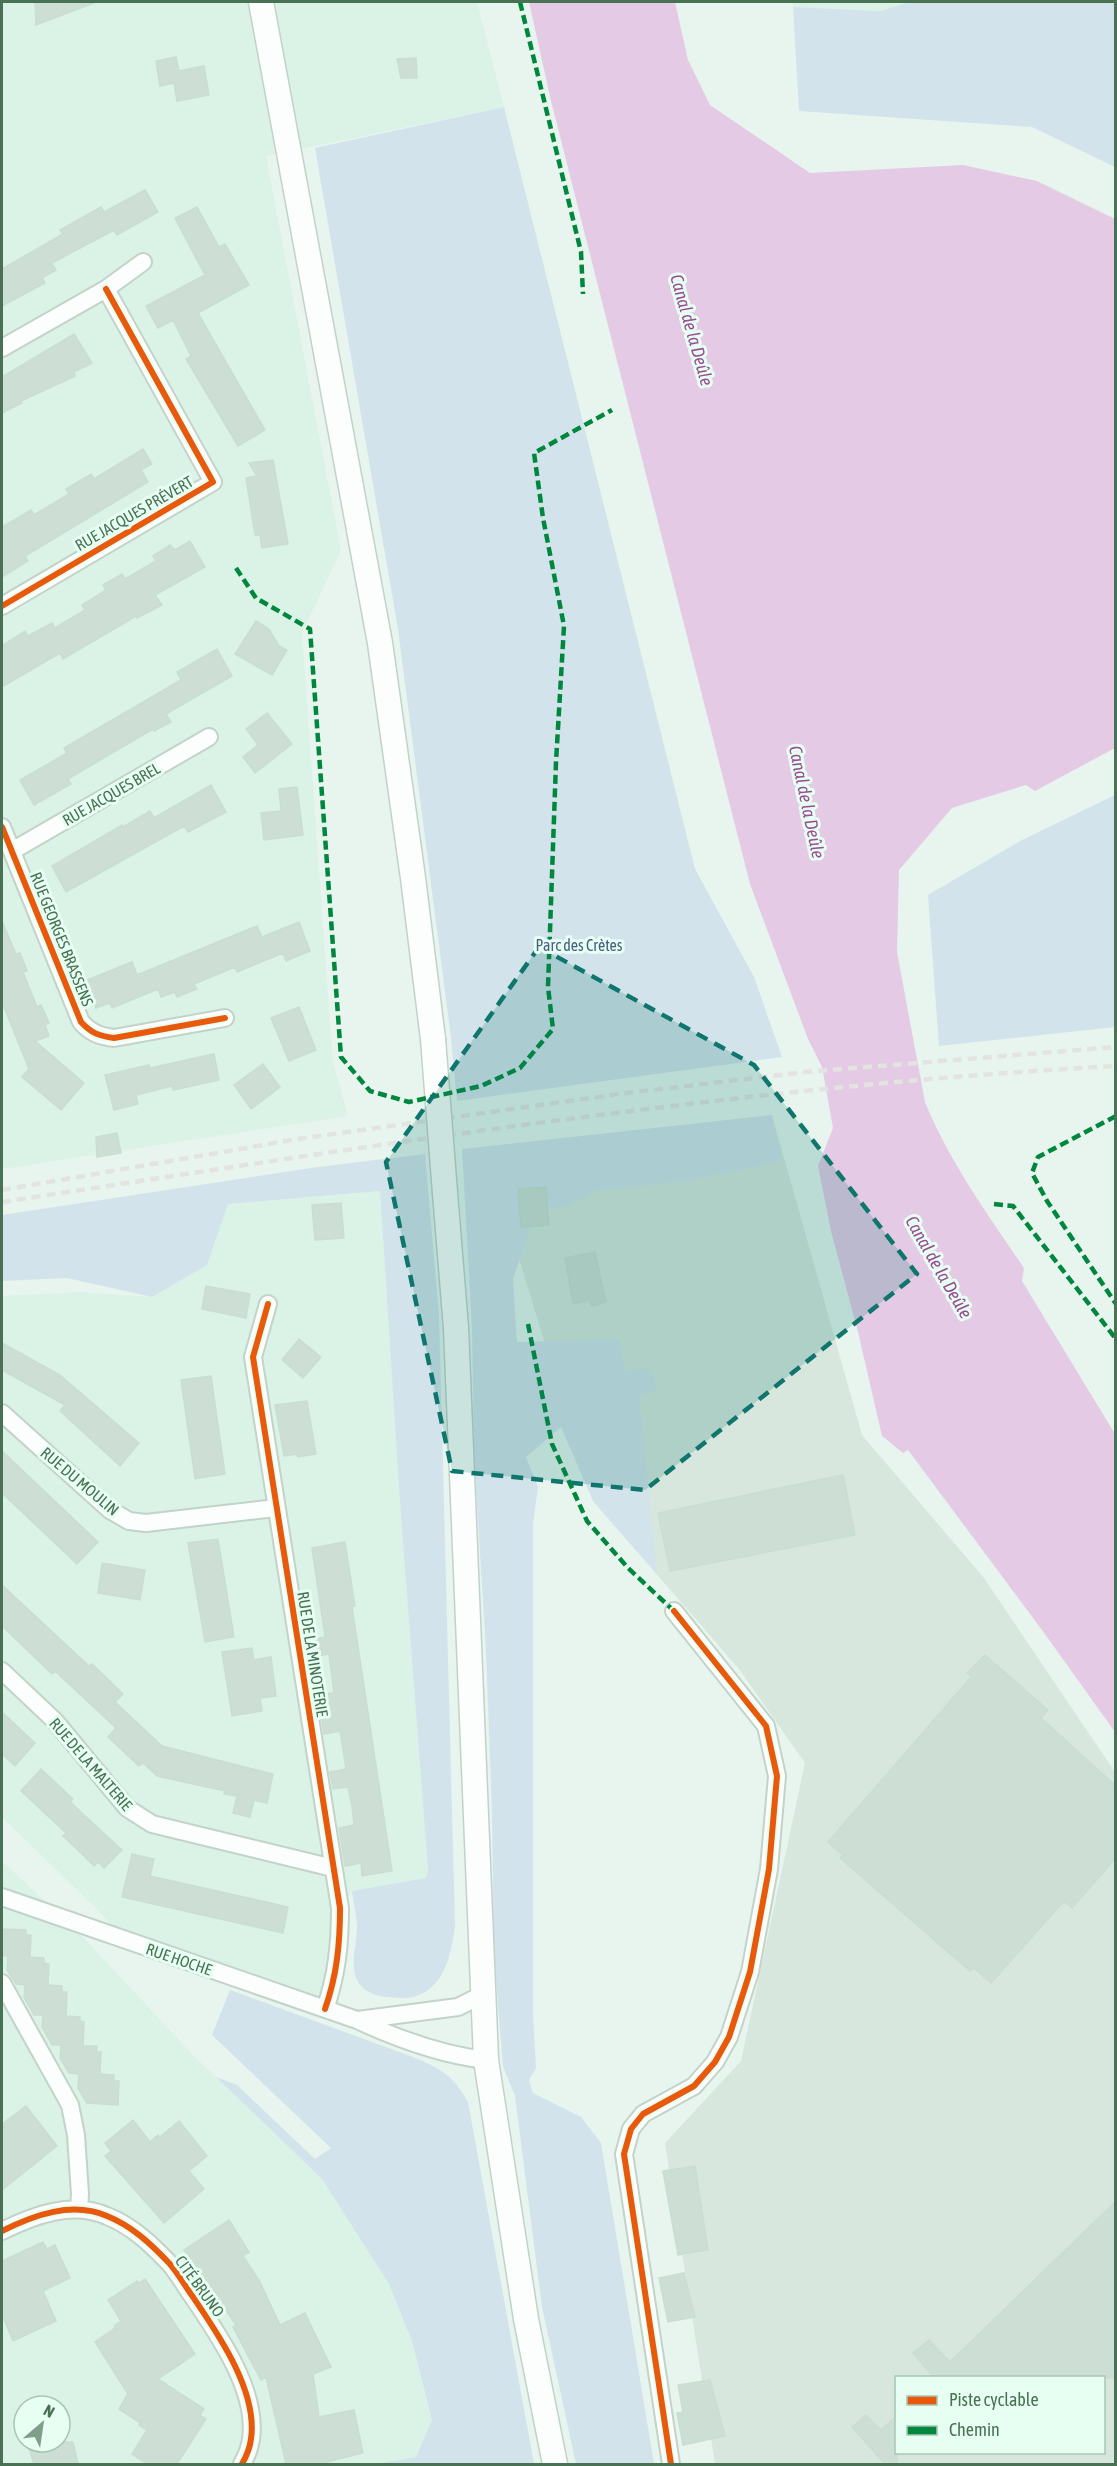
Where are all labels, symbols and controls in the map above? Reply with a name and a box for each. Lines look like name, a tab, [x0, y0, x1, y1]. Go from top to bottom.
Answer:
water label: Canal de la Deûle	[666, 272, 718, 388]
street label: RUE JACQUES PRÉVERT	[72, 472, 196, 554]
water label: Canal de la Deûle	[785, 744, 829, 860]
street label: RUE JACQUES BREL	[59, 758, 164, 829]
street label: RUE GEORGES BRASSENS	[27, 869, 97, 1009]
park label: Parc des Crètes	[535, 936, 623, 954]
water label: Canal de la Deûle	[901, 1212, 977, 1322]
street label: RUE DU MOULIN	[37, 1443, 123, 1519]
street label: RUE DE LA MINOTERIE	[294, 1590, 332, 1718]
street label: RUE DE LA MALTERIE	[46, 1714, 136, 1814]
street label: RUE HOCHE	[144, 1939, 214, 1979]
street label: CITÉ BRUNO	[172, 2252, 228, 2320]
legend	[895, 2376, 1105, 2454]
text: Piste cyclable	[949, 2389, 1039, 2410]
north arrow	[12, 2394, 72, 2454]
text: N	[41, 2401, 58, 2421]
text: Chemin	[949, 2419, 1000, 2440]

